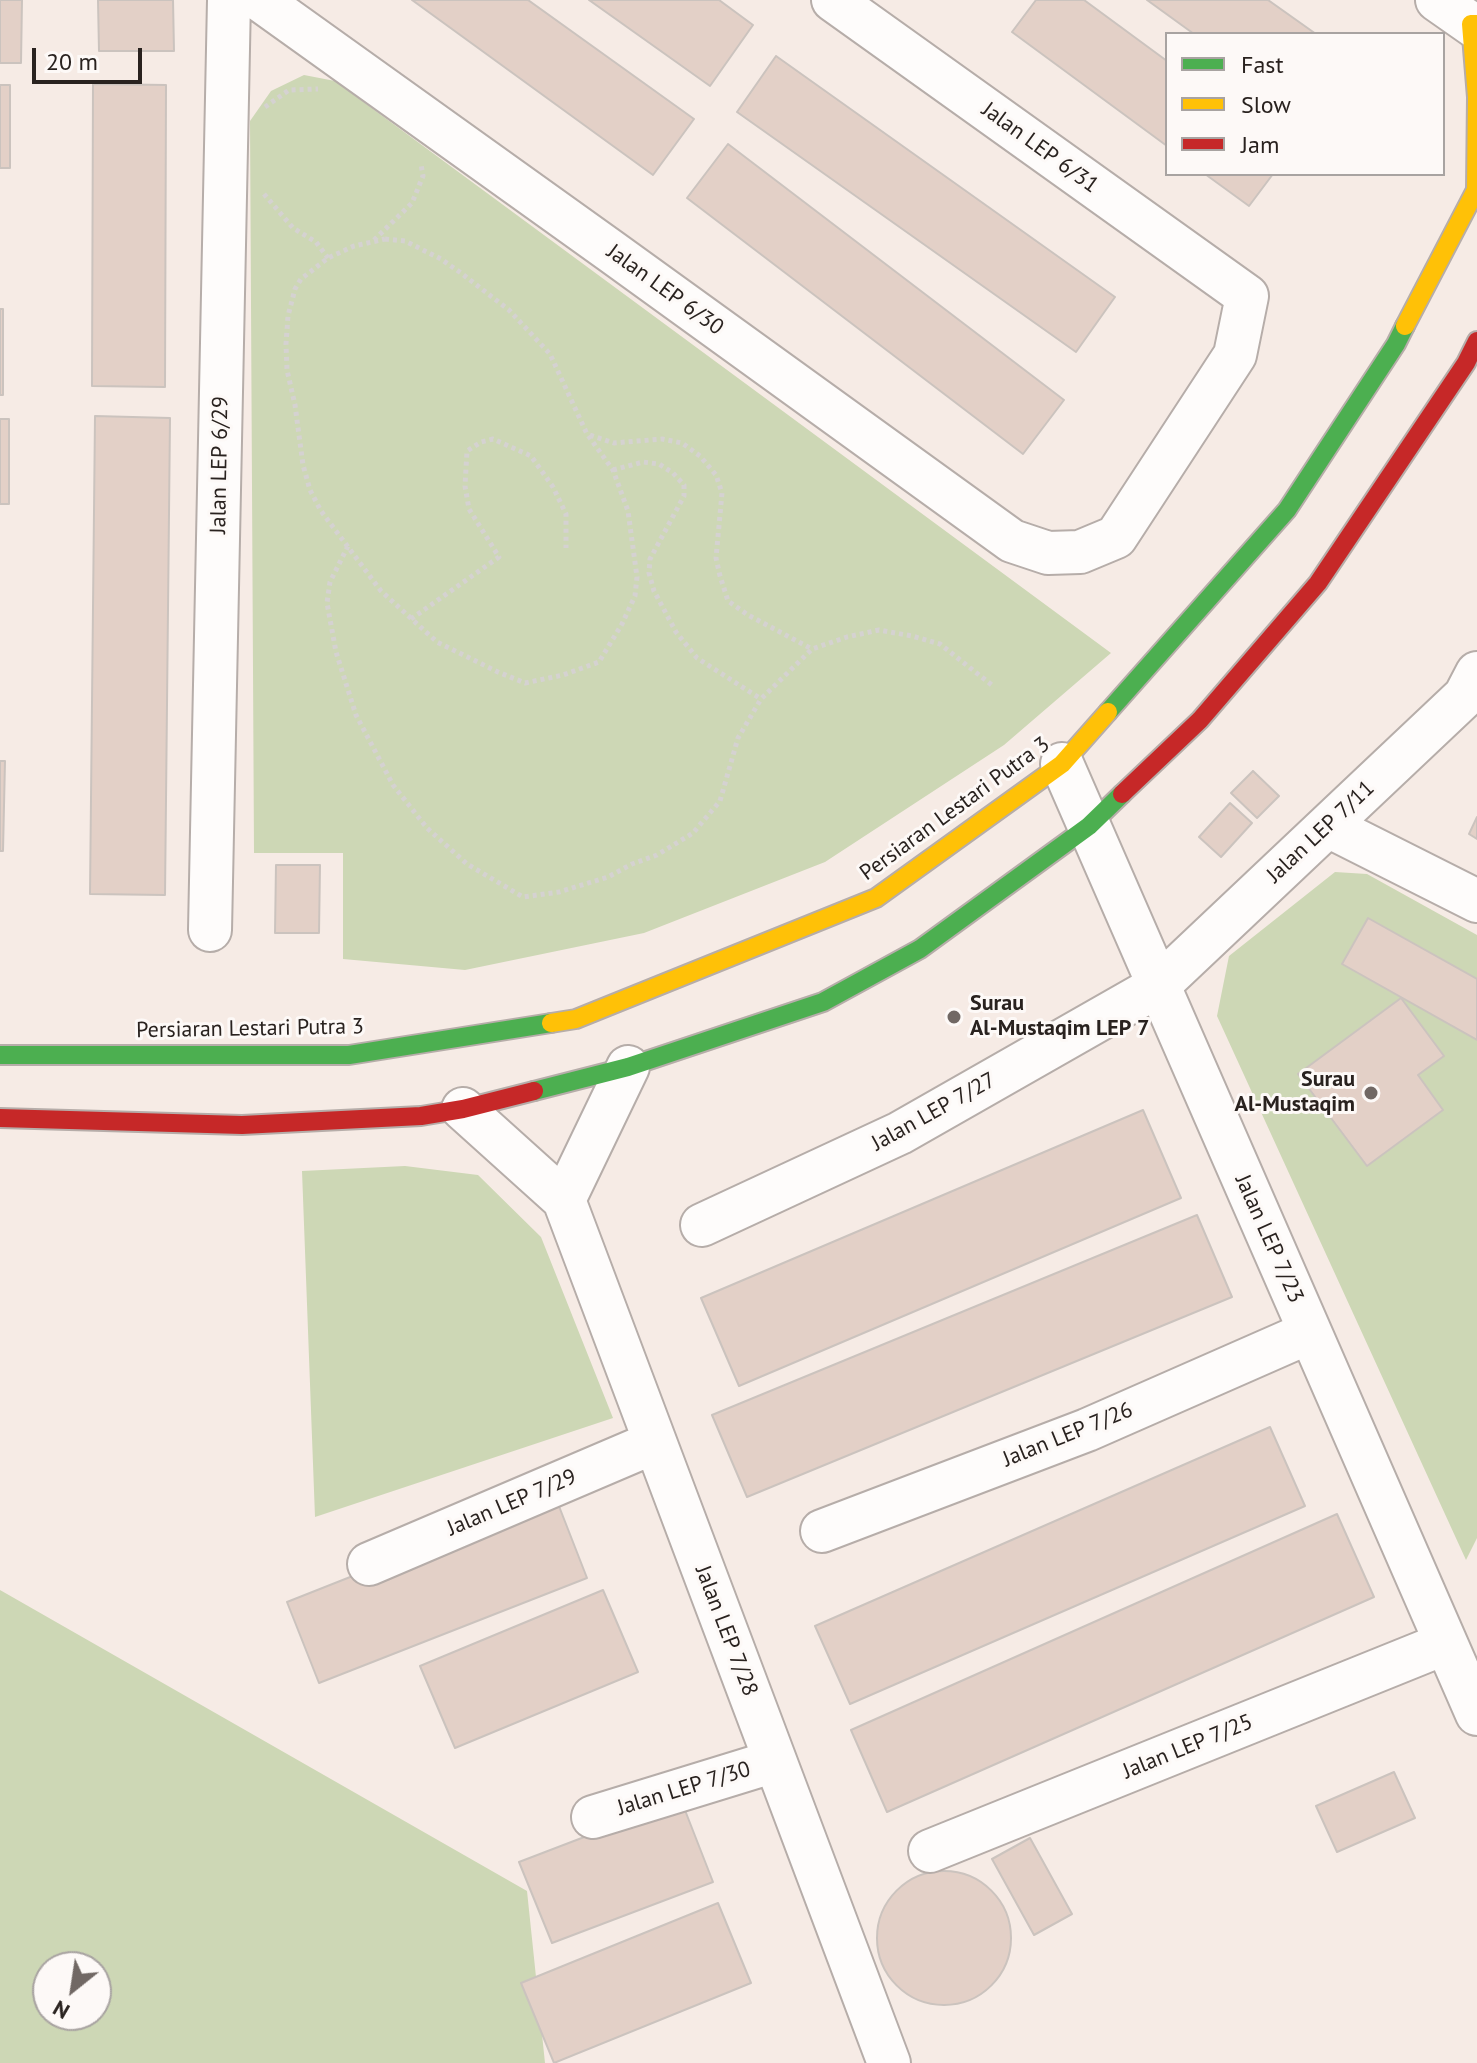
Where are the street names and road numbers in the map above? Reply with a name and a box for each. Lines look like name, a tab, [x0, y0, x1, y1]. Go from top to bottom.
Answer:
street label: Jalan LEP 6/31	[977, 97, 1103, 199]
street label: Jalan LEP 6/30	[602, 239, 728, 341]
street label: Jalan LEP 6/29	[206, 396, 234, 534]
street label: Persiaran Lestari Putra 3	[855, 731, 1055, 887]
street label: Jalan LEP 7/11	[1262, 775, 1380, 889]
street label: Persiaran Lestari Putra 3	[136, 1014, 364, 1044]
street label: Jalan LEP 7/27	[867, 1067, 1001, 1157]
street label: Jalan LEP 7/23	[1229, 1171, 1309, 1307]
street label: Jalan LEP 7/26	[999, 1397, 1137, 1473]
street label: Jalan LEP 7/29	[443, 1464, 581, 1542]
street label: Jalan LEP 7/28	[689, 1562, 763, 1700]
street label: Jalan LEP 7/25	[1119, 1709, 1257, 1785]
street label: Jalan LEP 7/30	[614, 1756, 754, 1822]

